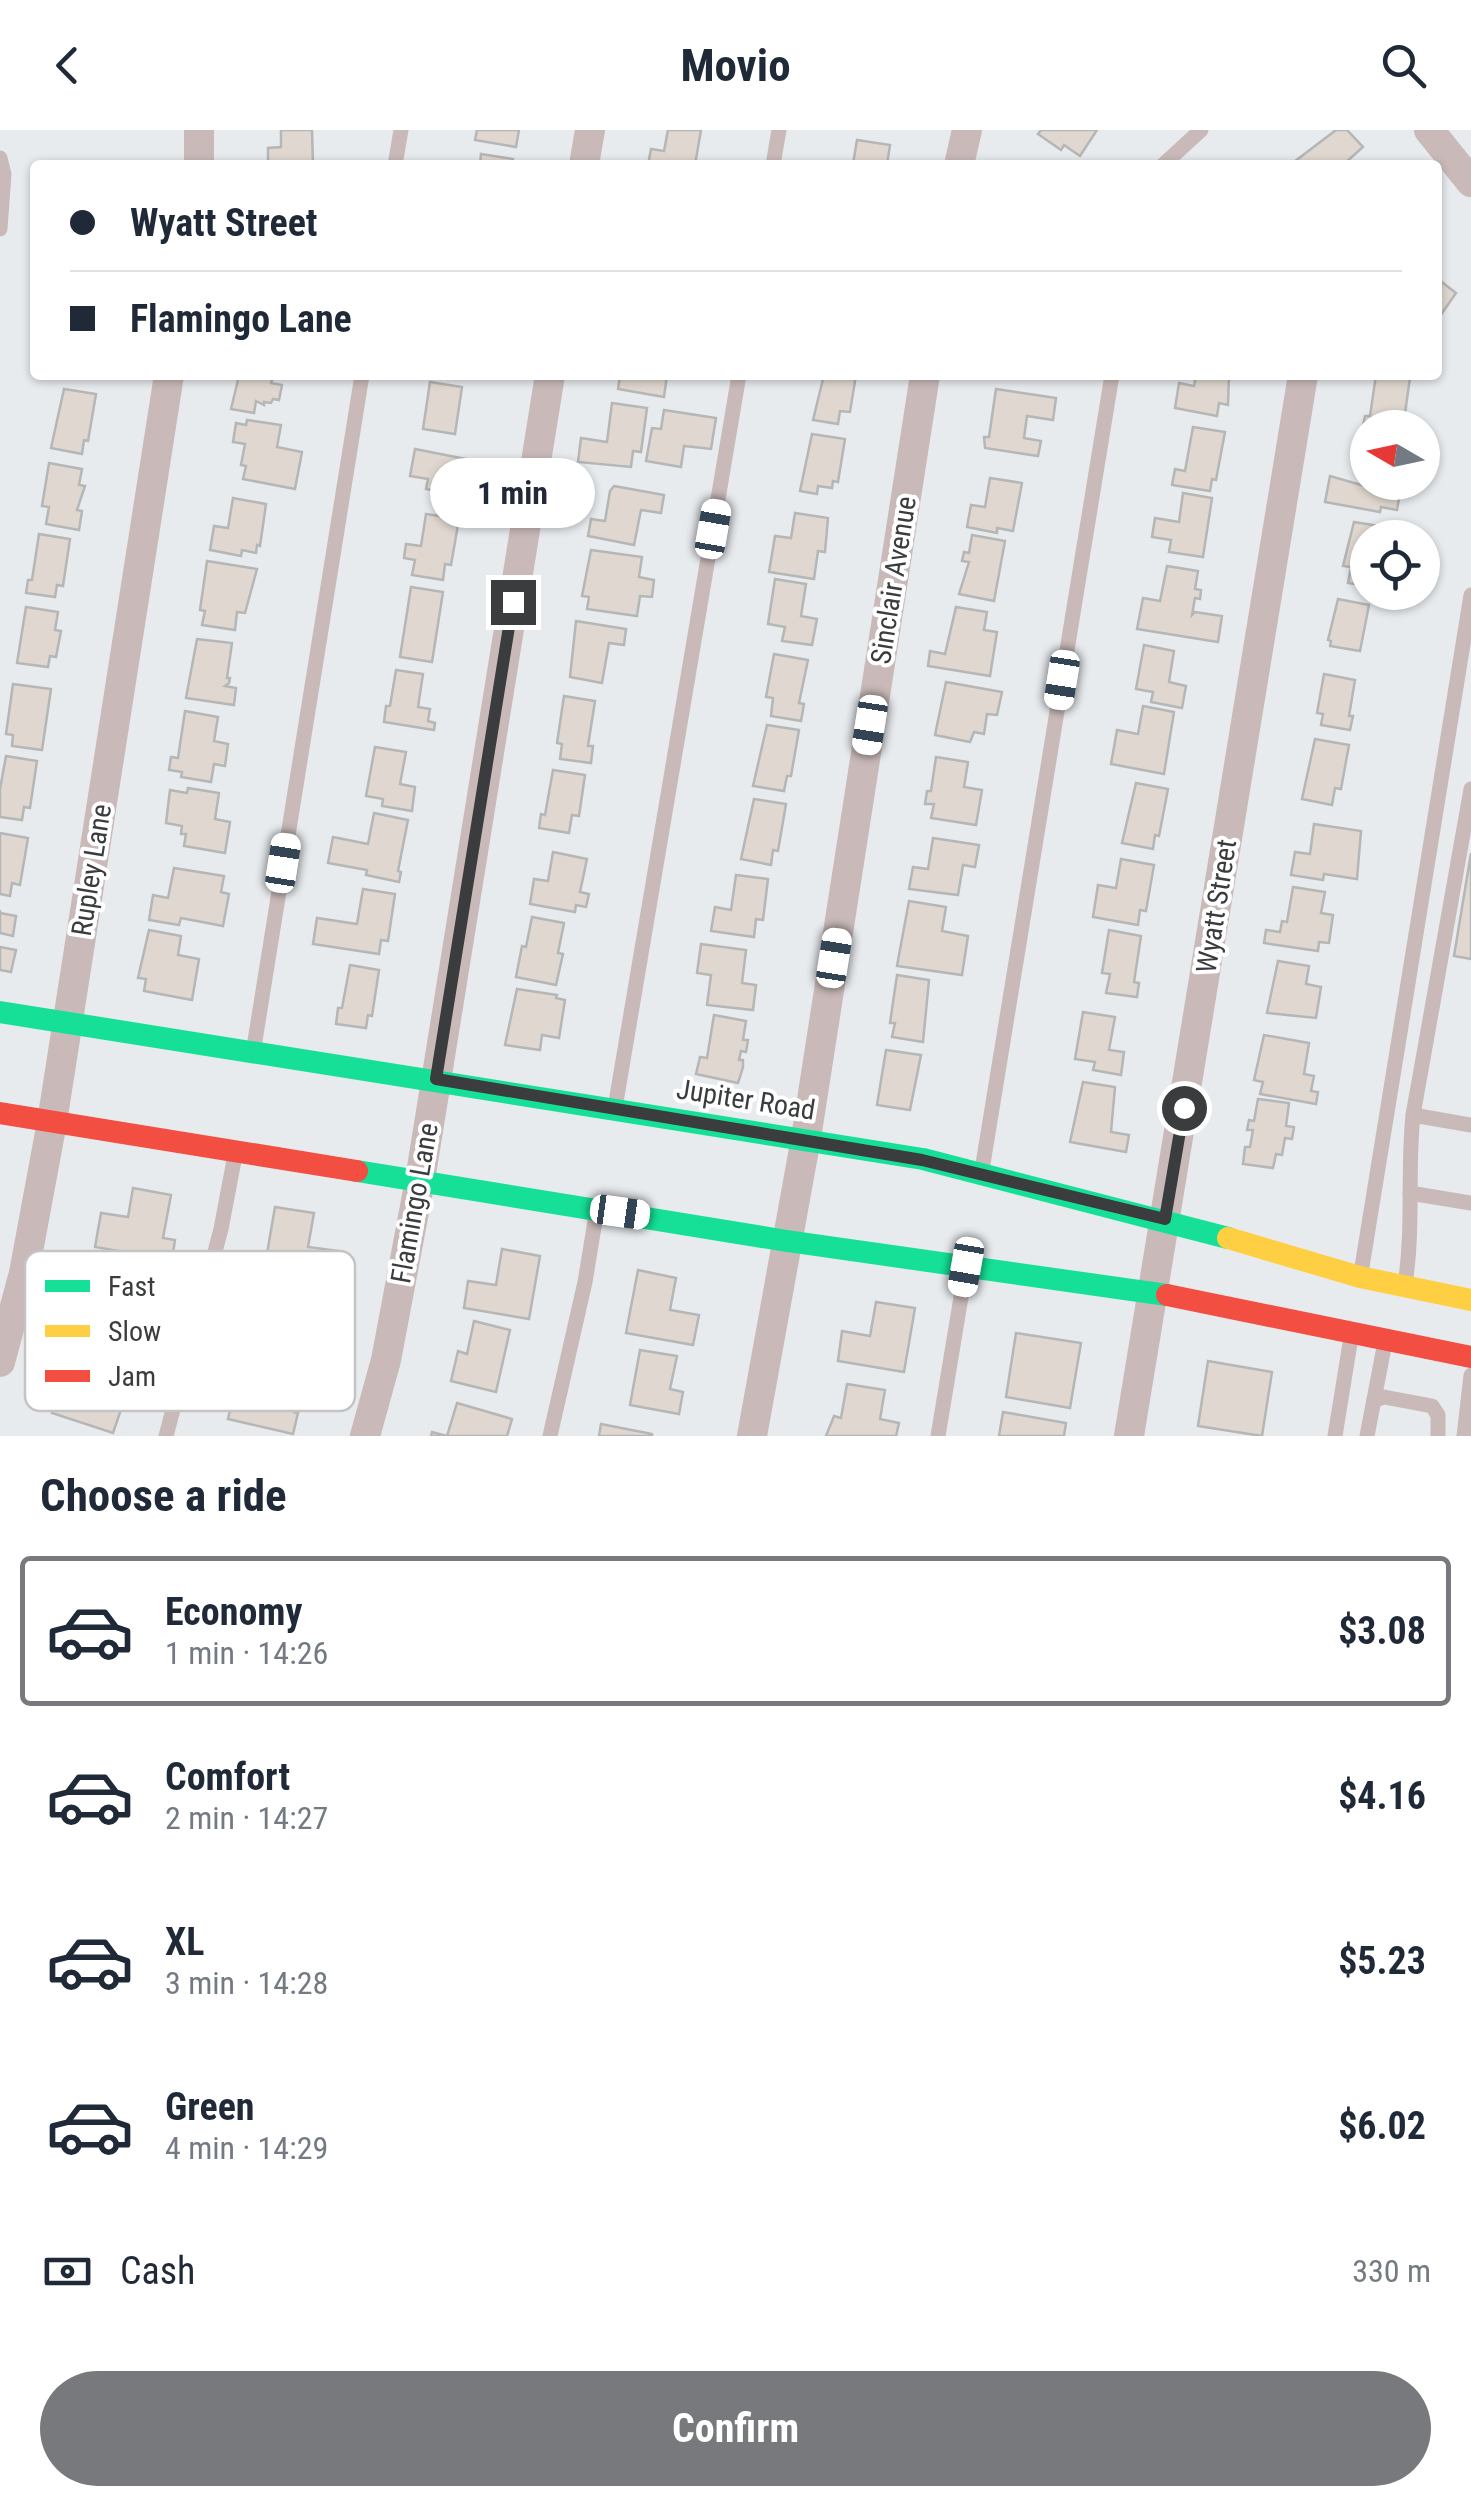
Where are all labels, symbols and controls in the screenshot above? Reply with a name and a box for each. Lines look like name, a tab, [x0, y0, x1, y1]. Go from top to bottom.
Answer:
icon: back	[40, 38, 95, 93]
icon: search	[1376, 38, 1431, 93]
text: Movio	[680, 39, 791, 92]
text: Wyatt Street	[130, 201, 318, 245]
text: Flamingo Lane	[130, 297, 352, 341]
north arrow	[1350, 410, 1440, 500]
map controls	[1350, 410, 1440, 610]
callout: 1 min	[430, 457, 596, 527]
text: 1 min	[477, 474, 548, 512]
street label: Sinclair Avenue	[864, 494, 923, 666]
car	[693, 497, 733, 561]
button: locate	[1350, 520, 1440, 610]
route end	[491, 580, 536, 625]
car	[1042, 648, 1082, 712]
car	[850, 693, 890, 757]
street label: Rupley Lane	[65, 802, 118, 938]
car	[263, 831, 303, 895]
street label: Wyatt Street	[1190, 837, 1243, 975]
car	[814, 926, 854, 990]
street label: Jupiter Road	[674, 1072, 818, 1127]
route start	[1162, 1086, 1207, 1131]
street label: Flamingo Lane	[384, 1120, 445, 1286]
car	[588, 1193, 652, 1231]
car	[946, 1235, 986, 1299]
legend	[25, 1251, 355, 1411]
text: Fast	[108, 1270, 155, 1303]
text: Slow	[108, 1315, 161, 1348]
text: Jam	[108, 1360, 156, 1393]
text: Choose a ride	[40, 1469, 287, 1522]
icon: car	[45, 1586, 135, 1676]
text: Economy	[165, 1590, 302, 1634]
text: $3.08	[1338, 1609, 1426, 1653]
text: 1 min · 14:26	[165, 1634, 328, 1672]
icon: car	[45, 1751, 135, 1841]
text: Comfort	[165, 1755, 290, 1799]
text: $4.16	[1338, 1774, 1426, 1818]
text: 2 min · 14:27	[165, 1799, 328, 1837]
icon: car	[45, 1916, 135, 2006]
text: XL	[165, 1920, 204, 1964]
text: $5.23	[1338, 1939, 1426, 1983]
text: 3 min · 14:28	[165, 1964, 328, 2002]
icon: car	[45, 2081, 135, 2171]
text: Green	[165, 2085, 255, 2129]
text: $6.02	[1338, 2104, 1426, 2148]
text: 4 min · 14:29	[165, 2129, 328, 2167]
icon: cash	[40, 2244, 95, 2299]
text: Cash	[120, 2249, 195, 2293]
text: 330 m	[1352, 2252, 1431, 2290]
button: Confirm	[40, 2371, 1431, 2486]

